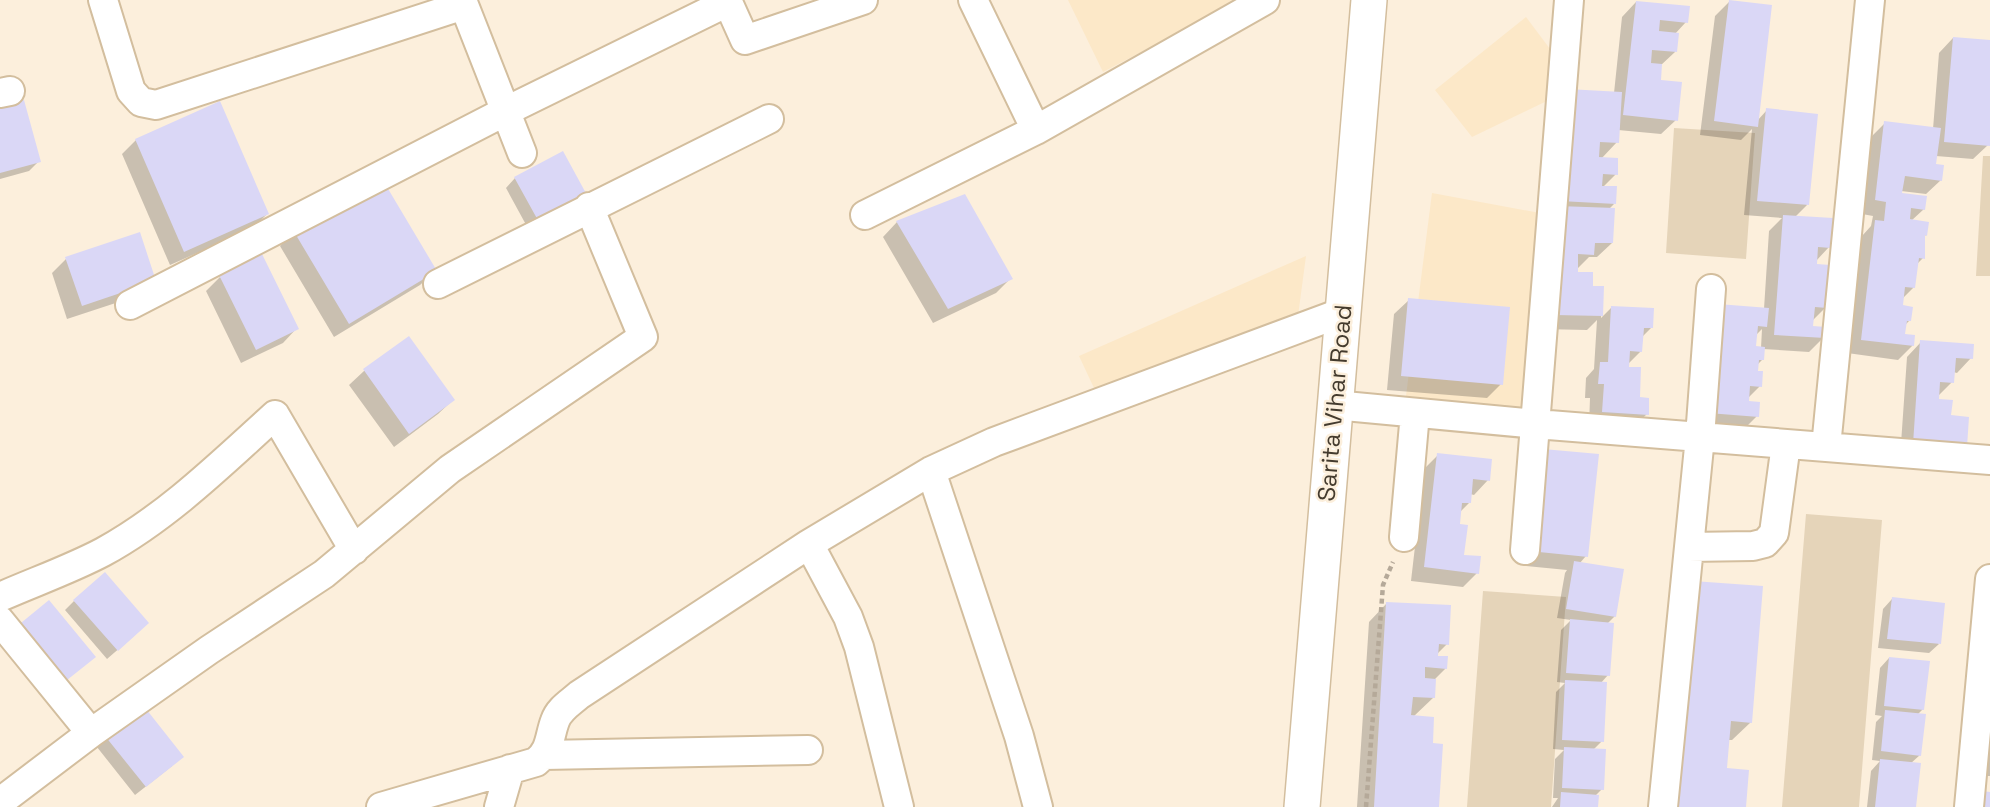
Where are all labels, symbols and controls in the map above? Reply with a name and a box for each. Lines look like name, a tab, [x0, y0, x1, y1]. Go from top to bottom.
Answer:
street label: Sarita Vihar Road	[1310, 303, 1359, 503]

